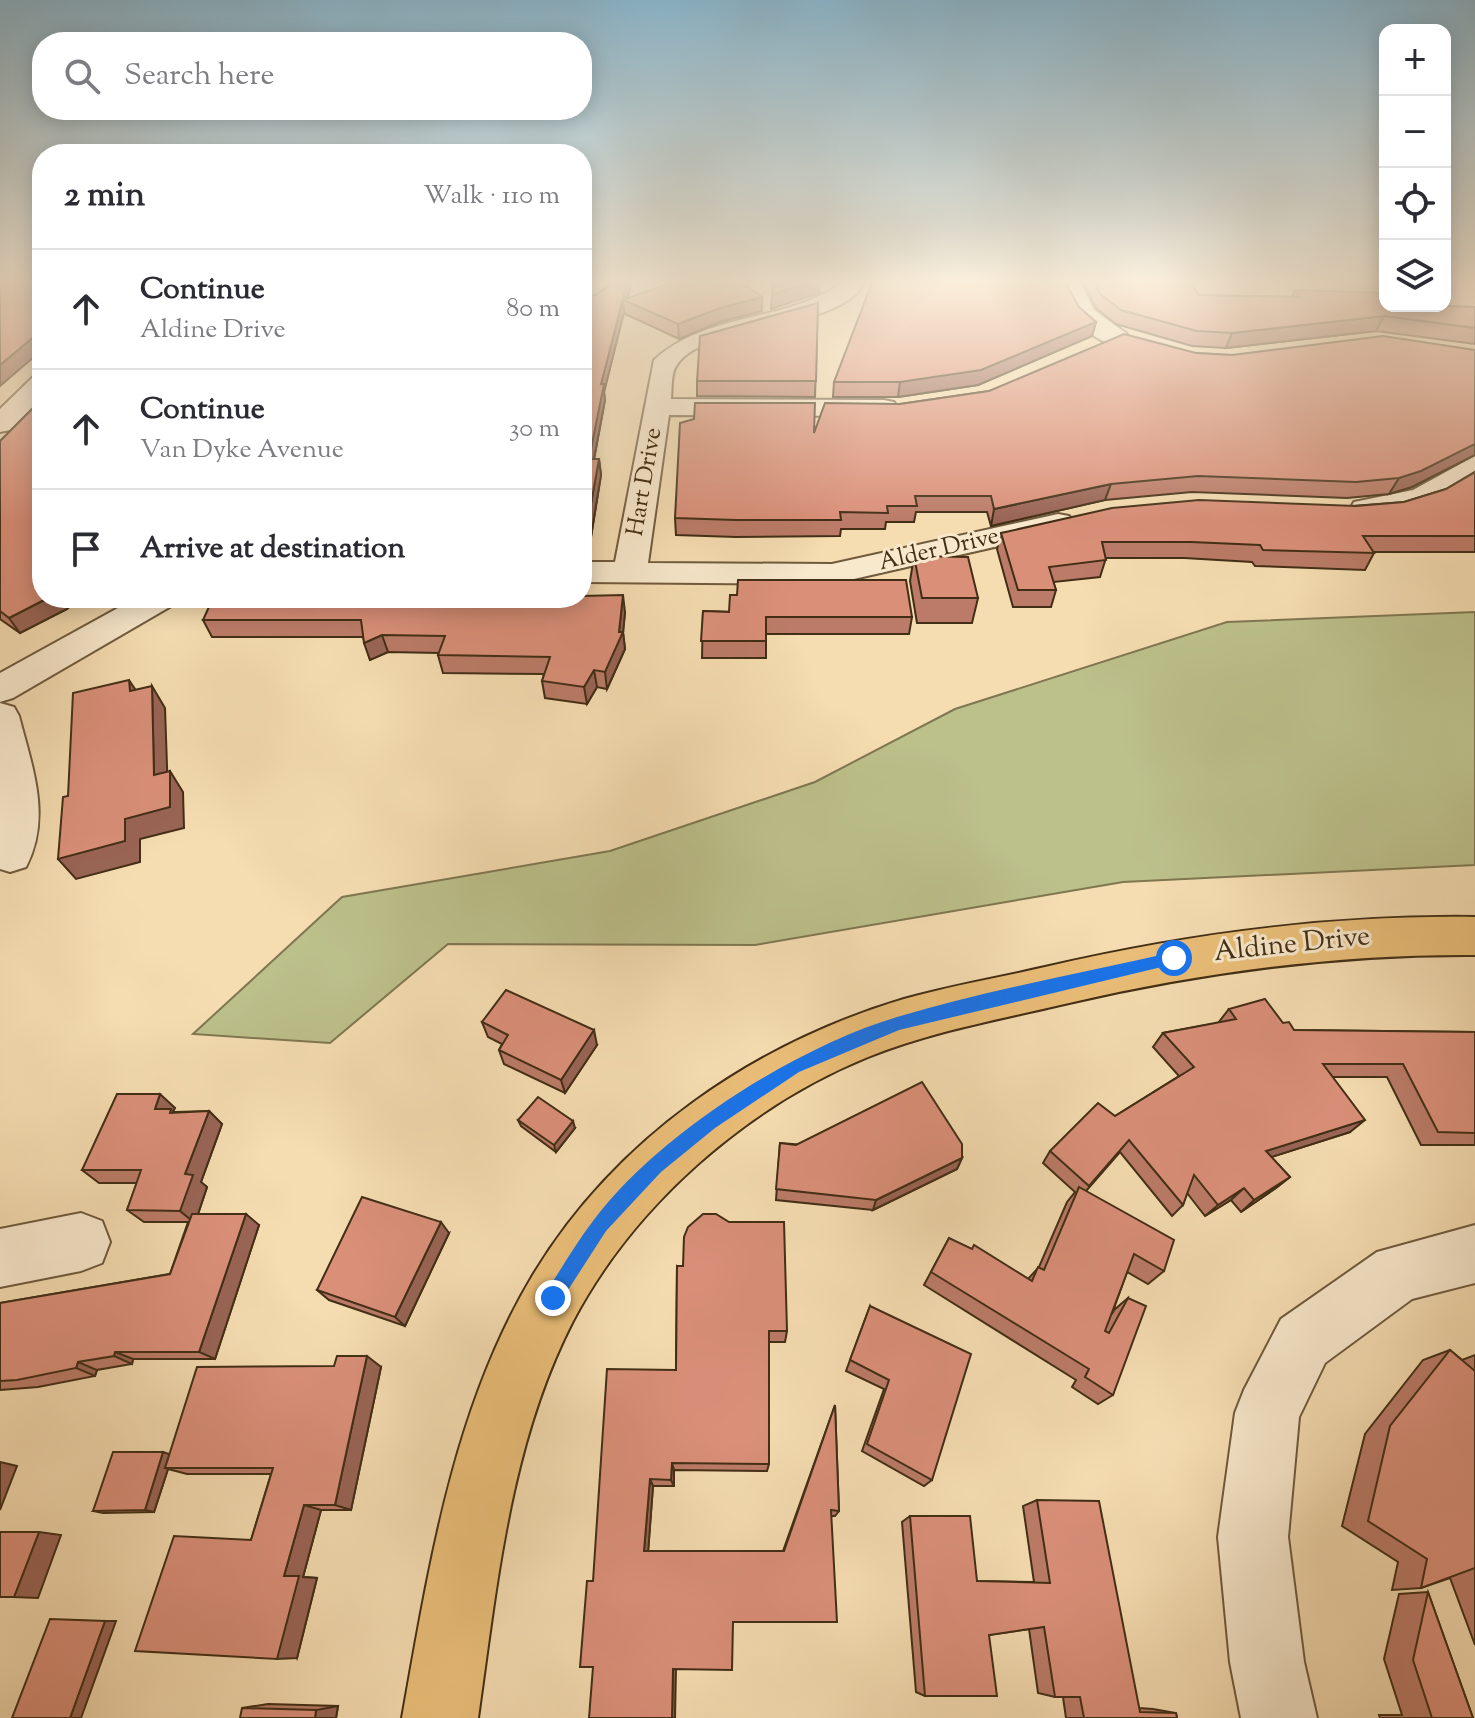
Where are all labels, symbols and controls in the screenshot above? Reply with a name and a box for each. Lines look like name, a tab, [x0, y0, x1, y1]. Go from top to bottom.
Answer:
map controls	[1379, 24, 1451, 312]
button: +	[1379, 24, 1451, 96]
search box	[32, 32, 592, 120]
icon: search	[60, 54, 104, 98]
text: Search here	[124, 55, 274, 98]
button: −	[1379, 96, 1451, 168]
button: locate	[1379, 168, 1451, 240]
text: 2 min	[64, 172, 145, 221]
text: Walk · 110 m	[423, 178, 560, 215]
button: layers	[1379, 240, 1451, 312]
text: Continue	[140, 269, 265, 312]
icon: ahead	[64, 287, 108, 331]
text: 80 m	[506, 291, 560, 328]
text: Aldine Drive	[140, 312, 286, 349]
text: Continue	[140, 389, 265, 432]
icon: ahead	[64, 407, 108, 451]
text: 30 m	[509, 411, 560, 448]
street label: Hart Drive	[619, 425, 671, 539]
text: Van Dyke Avenue	[140, 432, 344, 469]
street label: Alder Drive	[876, 520, 1002, 580]
icon: arrive	[64, 527, 108, 571]
text: Arrive at destination	[140, 528, 405, 571]
street label: Aldine Drive	[1212, 917, 1372, 973]
route start	[1156, 940, 1192, 976]
route end	[535, 1280, 571, 1316]

